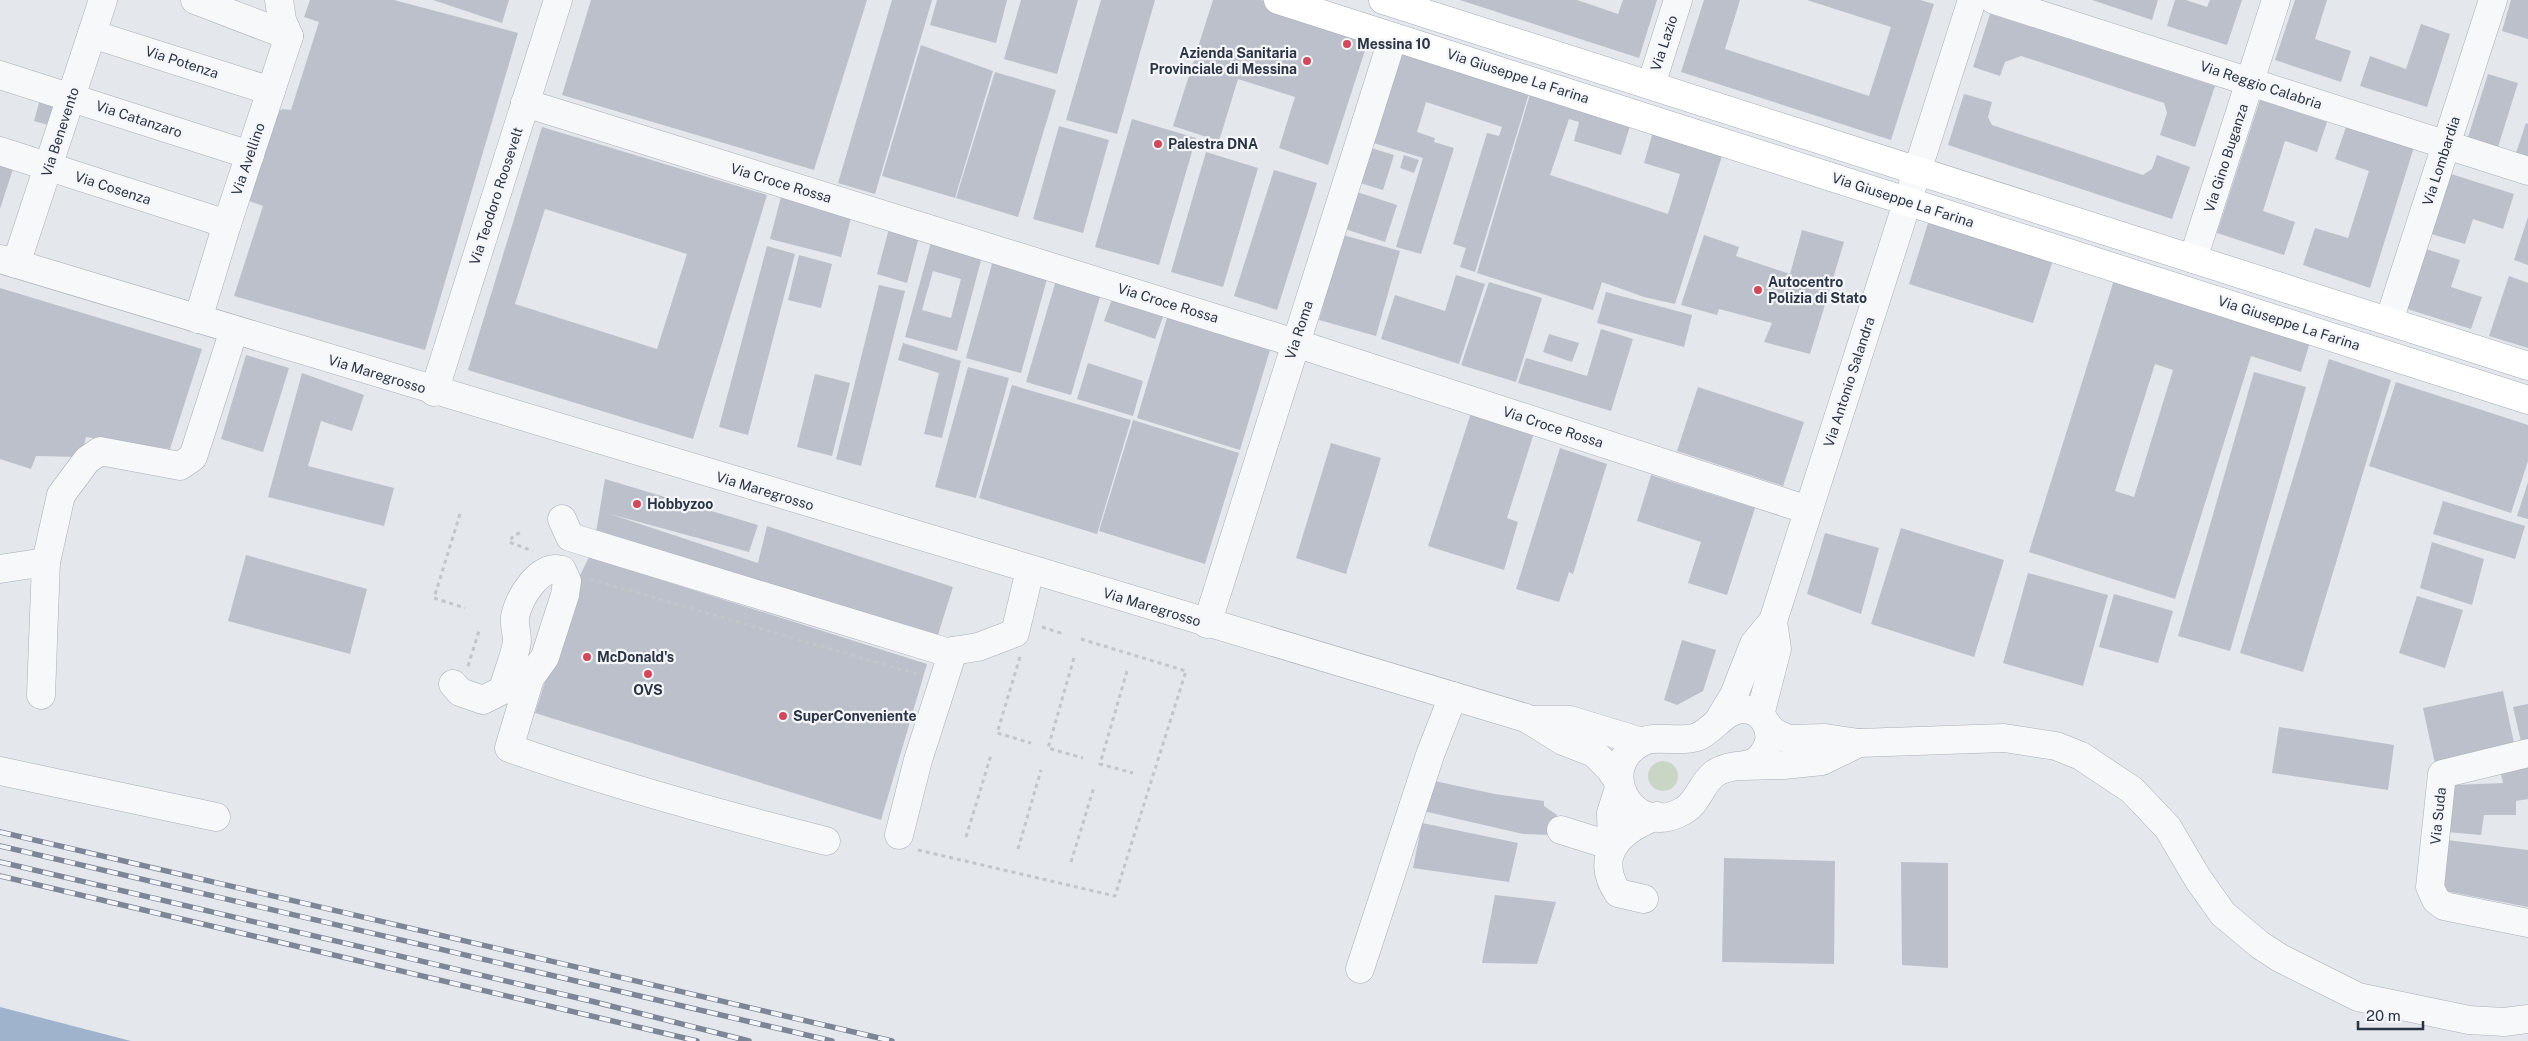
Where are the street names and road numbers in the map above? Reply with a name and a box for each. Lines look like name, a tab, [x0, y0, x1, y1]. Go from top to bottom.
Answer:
street label: Via Lazio	[1647, 13, 1681, 73]
street label: Via Potenza	[143, 43, 221, 81]
street label: Via Giuseppe La Farina	[1445, 45, 1591, 107]
street label: Via Reggio Calabria	[2198, 58, 2324, 112]
street label: Via Benevento	[38, 85, 82, 179]
street label: Via Catanzaro	[94, 97, 184, 141]
street label: Via Gino Buganza	[2201, 102, 2251, 214]
street label: Via Lombardia	[2419, 114, 2463, 208]
street label: Via Avellino	[228, 121, 268, 197]
street label: Via Teodoro Roosevelt	[466, 125, 526, 267]
street label: Via Croce Rossa	[729, 160, 833, 206]
street label: Via Cosenza	[73, 168, 153, 208]
street label: Via Giuseppe La Farina	[1830, 169, 1976, 231]
street label: Via Croce Rossa	[1116, 280, 1220, 326]
street label: Via Giuseppe La Farina	[2216, 292, 2362, 354]
street label: Via Roma	[1282, 299, 1316, 361]
street label: Via Antonio Salandra	[1820, 315, 1878, 449]
street label: Via Maregrosso	[326, 352, 428, 396]
street label: Via Croce Rossa	[1501, 403, 1605, 451]
street label: Via Maregrosso	[714, 469, 816, 513]
street label: Via Maregrosso	[1101, 585, 1203, 629]
street label: Via Suda	[2427, 787, 2449, 845]

